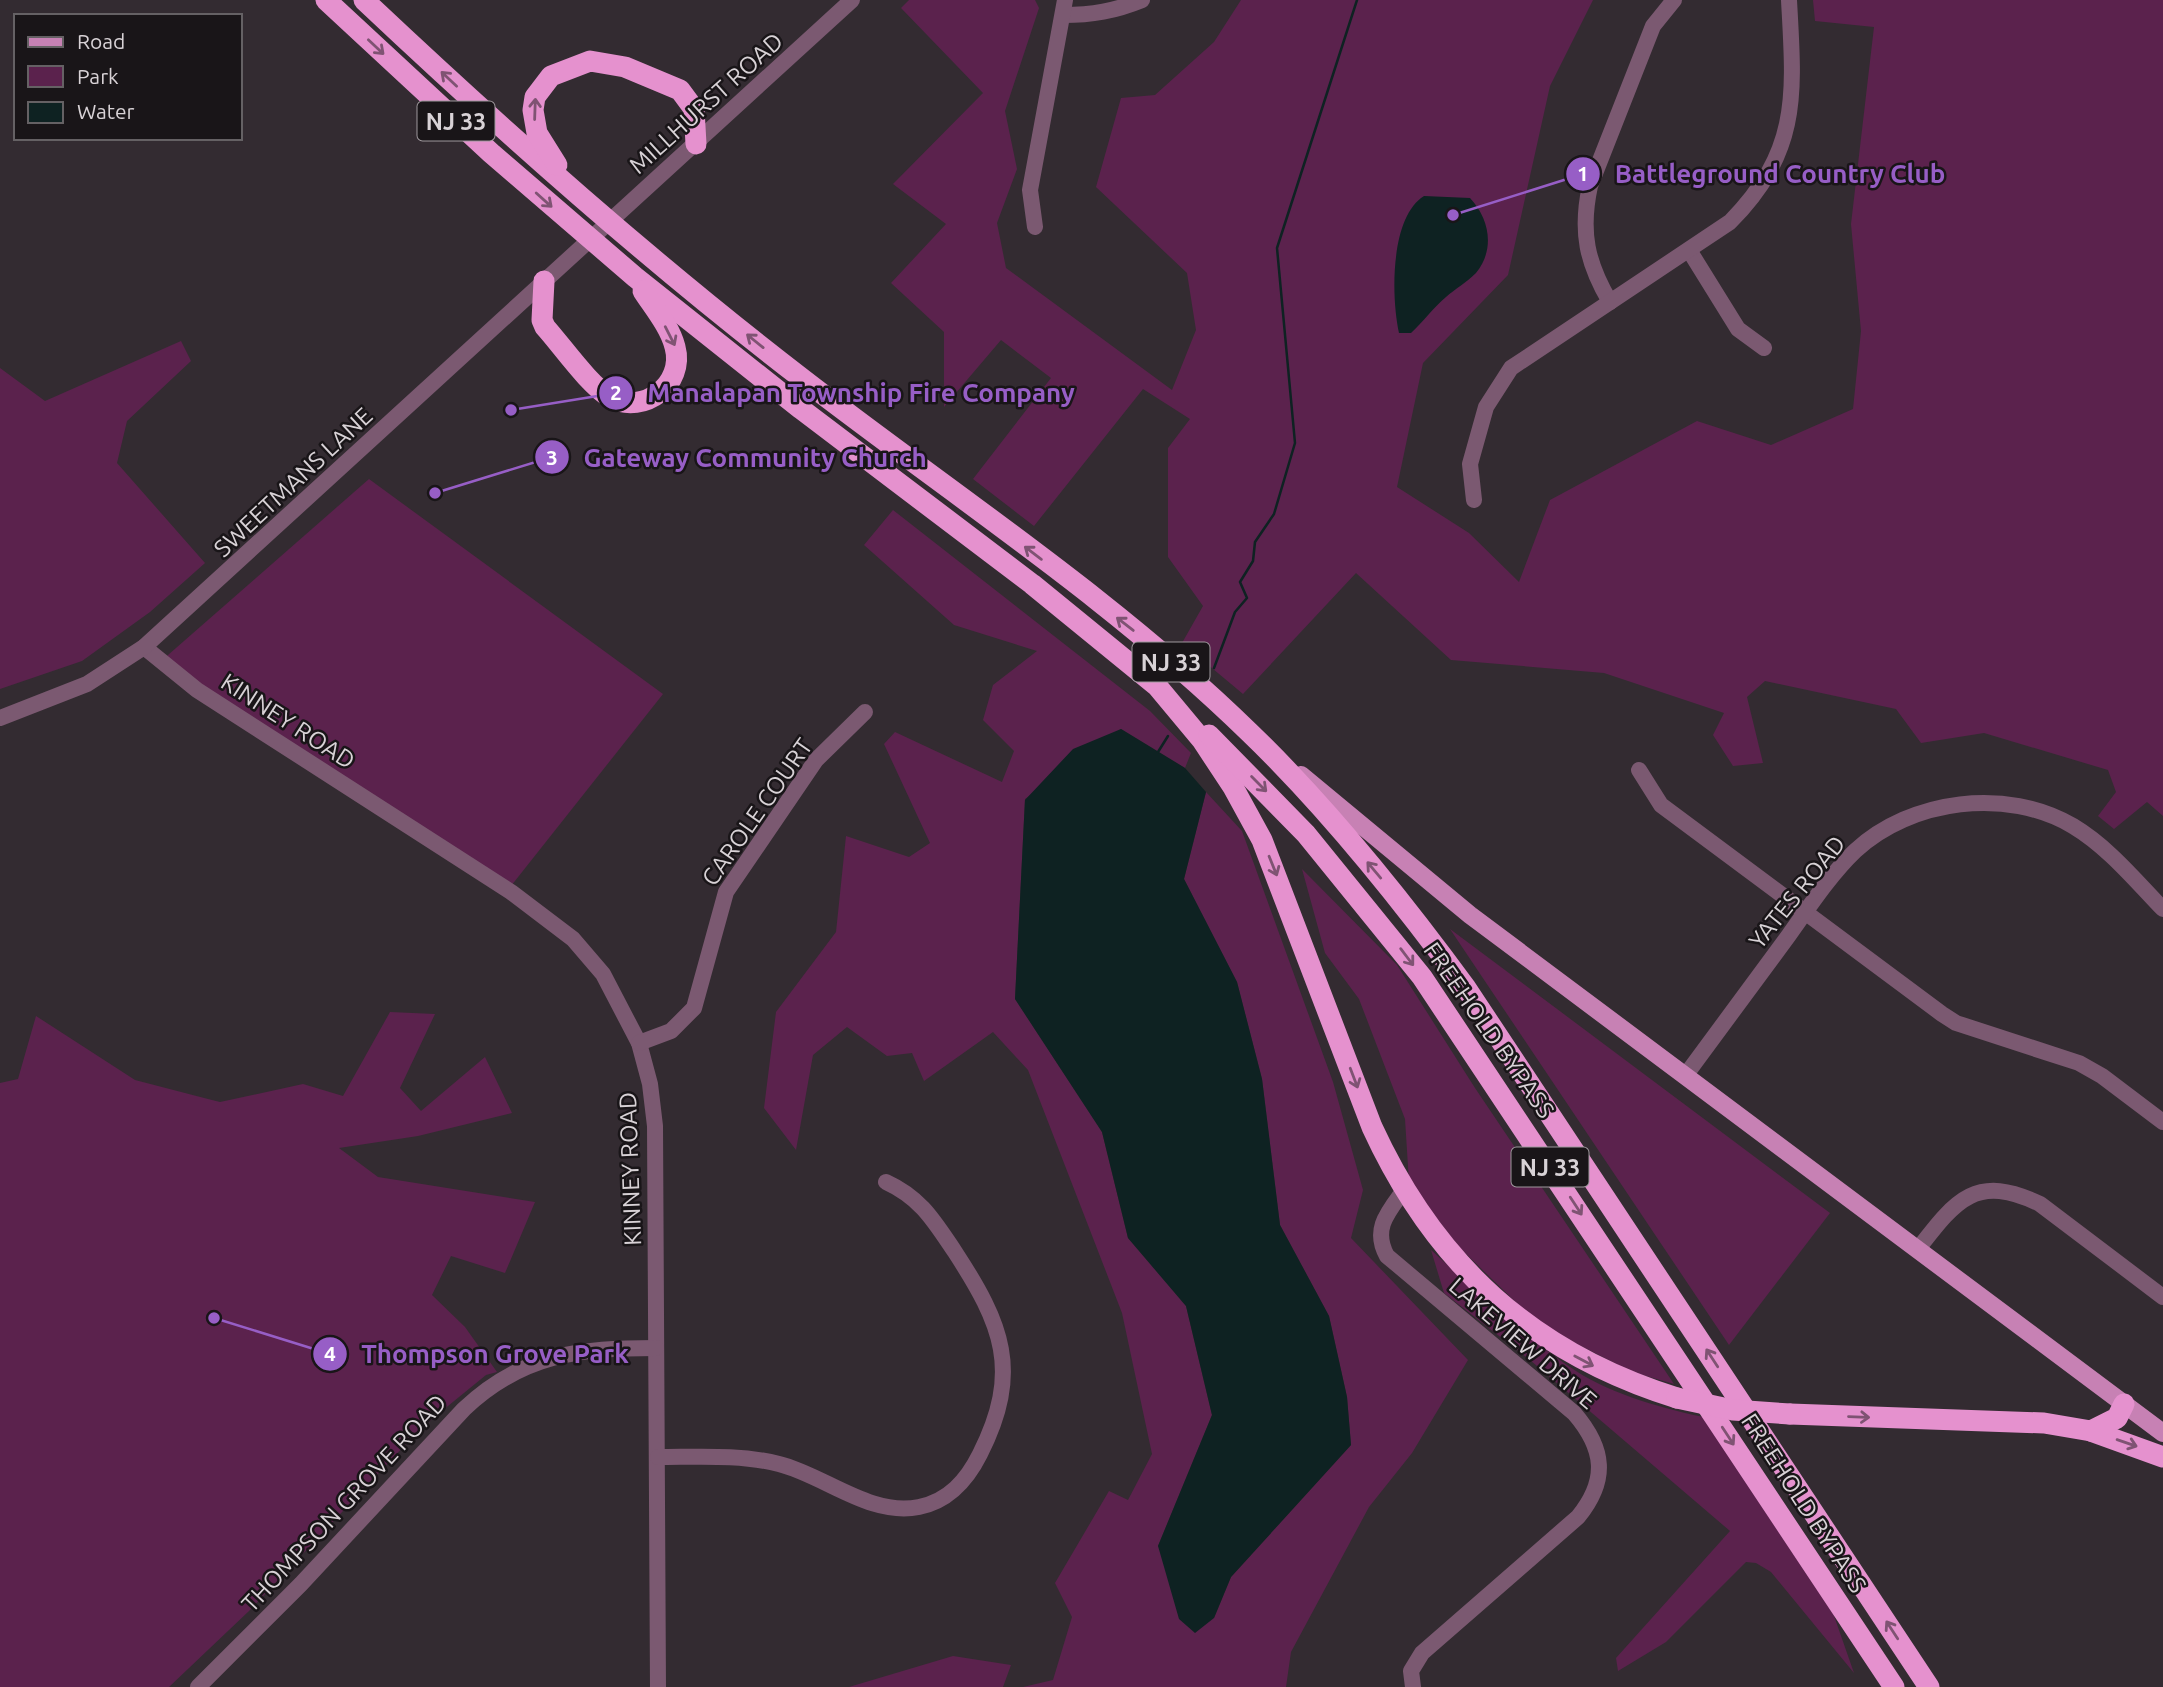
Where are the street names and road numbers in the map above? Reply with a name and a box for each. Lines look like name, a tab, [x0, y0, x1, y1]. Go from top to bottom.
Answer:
street label: MILLHURST ROAD	[624, 27, 788, 179]
road number: NJ 33	[418, 102, 494, 140]
street label: SWEETMANS LANE	[209, 402, 377, 562]
road number: NJ 33	[1132, 642, 1210, 682]
street label: KINNEY ROAD	[216, 668, 360, 774]
street label: CAROLE COURT	[696, 733, 818, 891]
street label: YATES ROAD	[1743, 830, 1851, 954]
street label: FREEHOLD BYPASS	[1418, 937, 1560, 1123]
street label: KINNEY ROAD	[614, 1092, 646, 1246]
road number: NJ 33	[1512, 1148, 1588, 1186]
street label: LAKEVIEW DRIVE	[1444, 1272, 1602, 1414]
street label: THOMPSON GROVE ROAD	[236, 1389, 452, 1617]
street label: FREEHOLD BYPASS	[1736, 1409, 1872, 1597]

